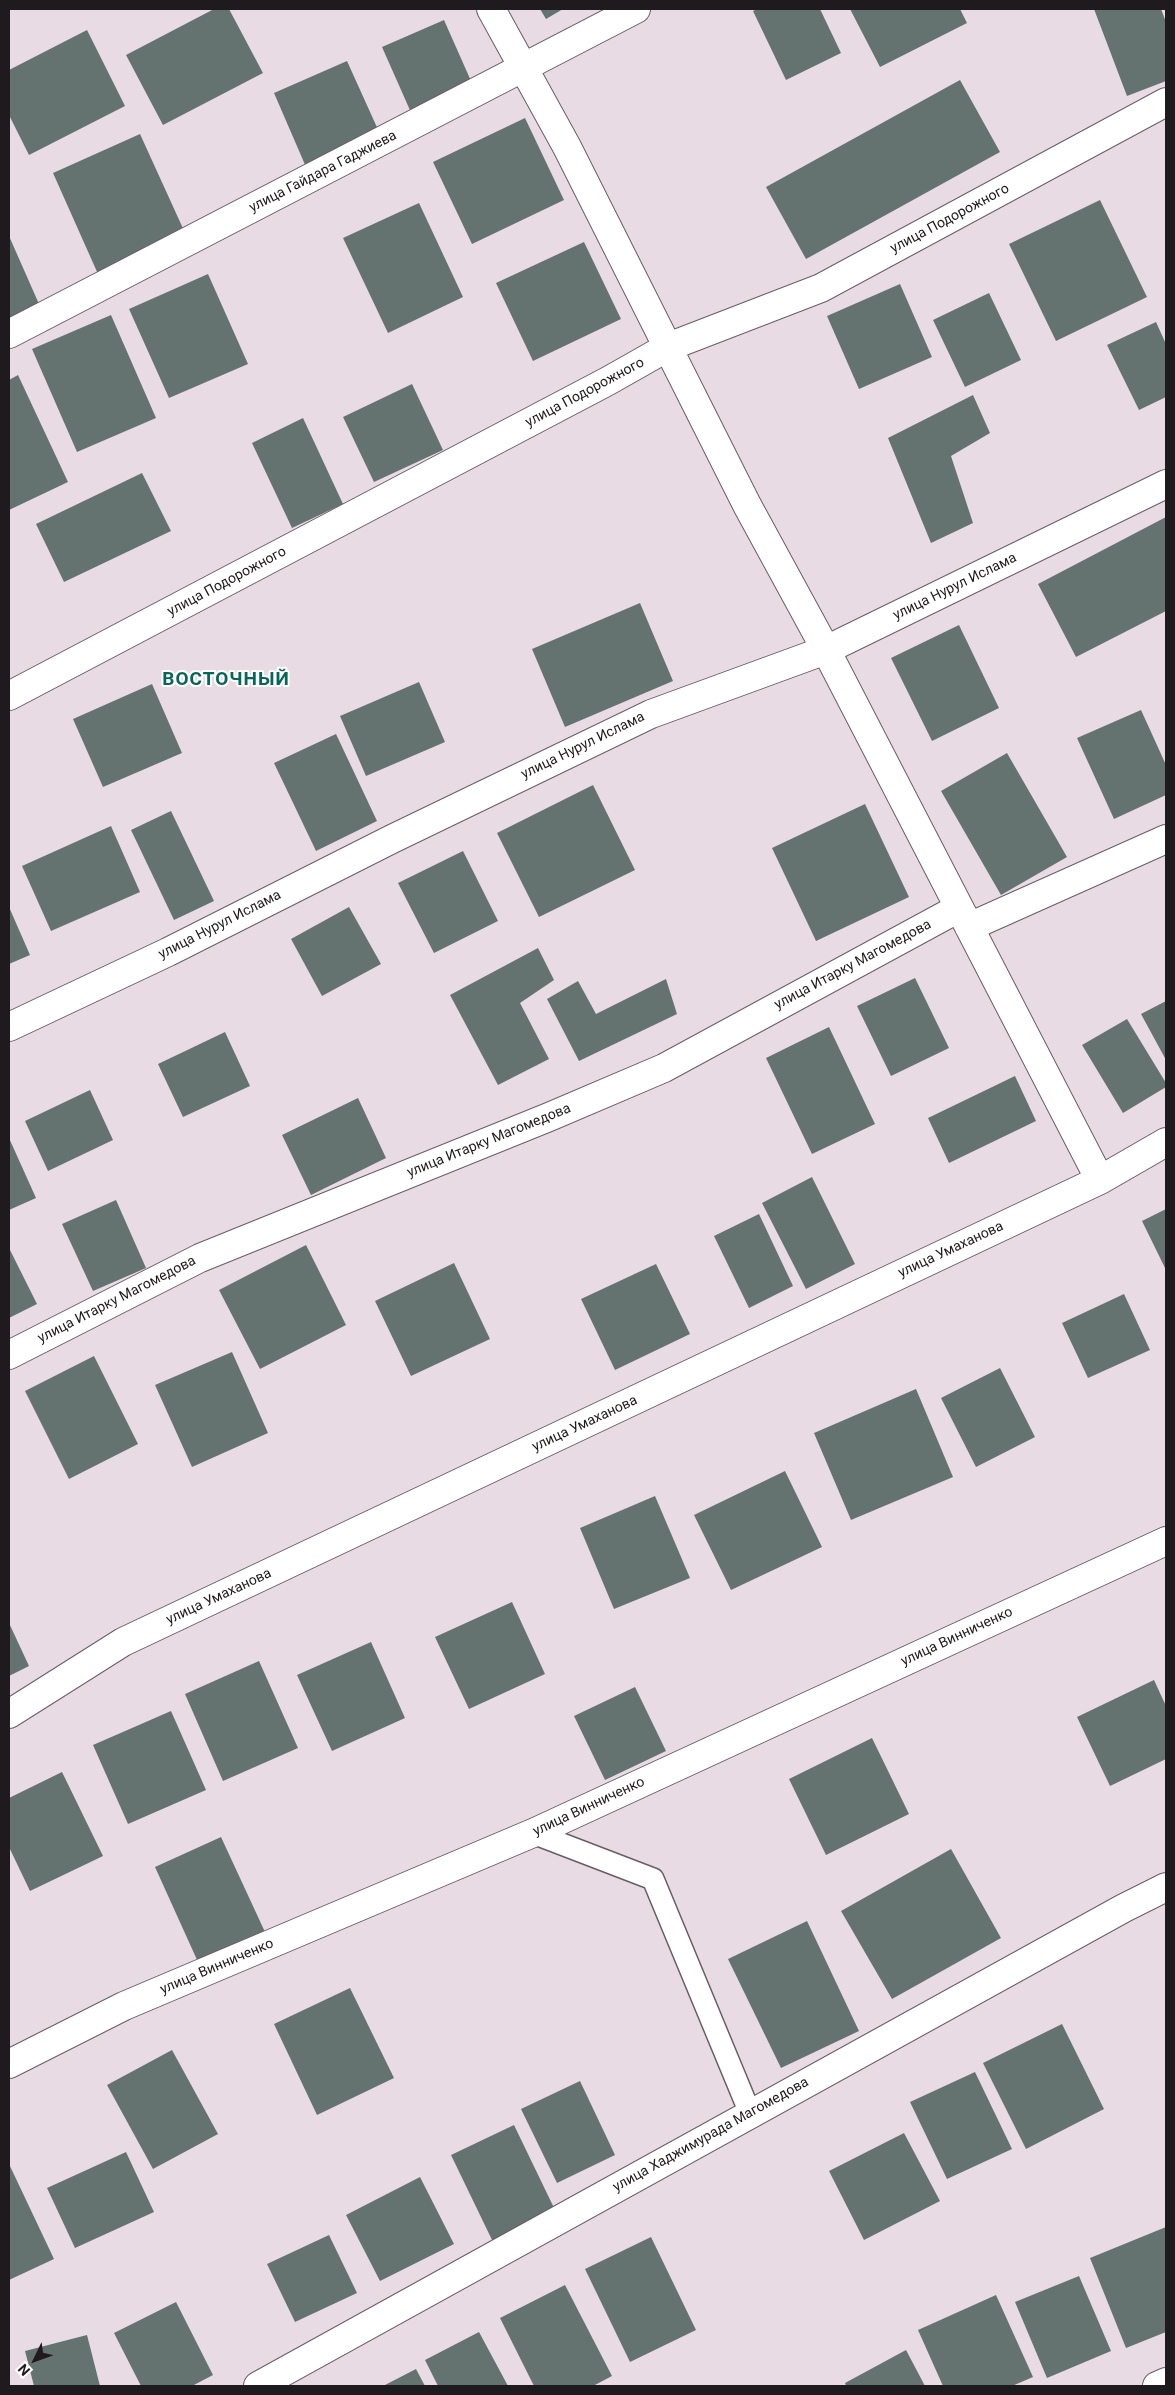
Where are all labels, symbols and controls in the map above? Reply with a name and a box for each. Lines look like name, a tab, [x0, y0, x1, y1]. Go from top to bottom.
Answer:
street label: улица Гайдара Гаджиева	[246, 127, 400, 217]
street label: улица Подорожного	[888, 181, 1012, 257]
street label: улица Подорожного	[523, 355, 647, 431]
street label: улица Подорожного	[165, 544, 289, 620]
street label: улица Нурул Ислама	[891, 550, 1019, 624]
district label: ВОСТОЧНЫЙ	[161, 669, 291, 691]
street label: улица Нурул Ислама	[519, 709, 647, 783]
street label: улица Нурул Ислама	[156, 887, 284, 963]
street label: улица Итарку Магомедова	[772, 916, 934, 1014]
street label: улица Итарку Магомедова	[405, 1100, 573, 1182]
street label: улица Умаханова	[896, 1218, 1006, 1282]
street label: улица Итарку Магомедова	[35, 1253, 199, 1347]
street label: улица Умаханова	[530, 1392, 640, 1456]
street label: улица Умаханова	[164, 1565, 274, 1629]
street label: улица Винниченко	[898, 1604, 1016, 1670]
street label: улица Винниченко	[530, 1774, 648, 1840]
street label: улица Винниченко	[158, 1936, 276, 1998]
street label: улица Хаджимурада Магомедова	[610, 2074, 812, 2196]
north arrow	[10, 2335, 60, 2385]
text: N	[15, 2361, 33, 2379]

